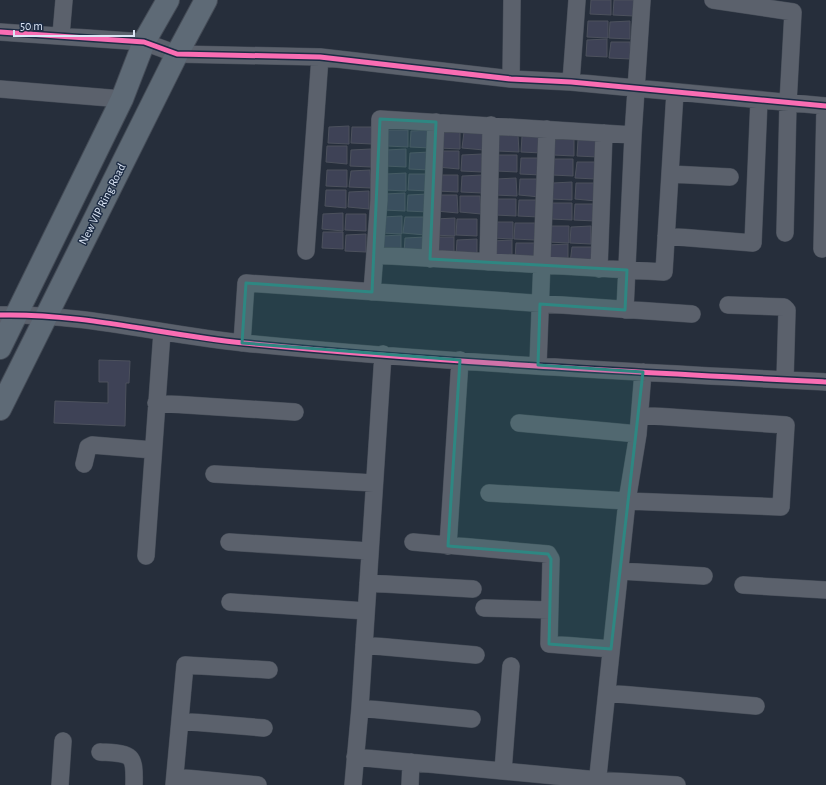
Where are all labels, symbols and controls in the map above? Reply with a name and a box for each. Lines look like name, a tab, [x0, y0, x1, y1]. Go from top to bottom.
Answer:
scale bar	[14, 12, 134, 38]
text: 50 m	[20, 20, 43, 32]
street label: New VIP Ring Road	[76, 162, 128, 246]

